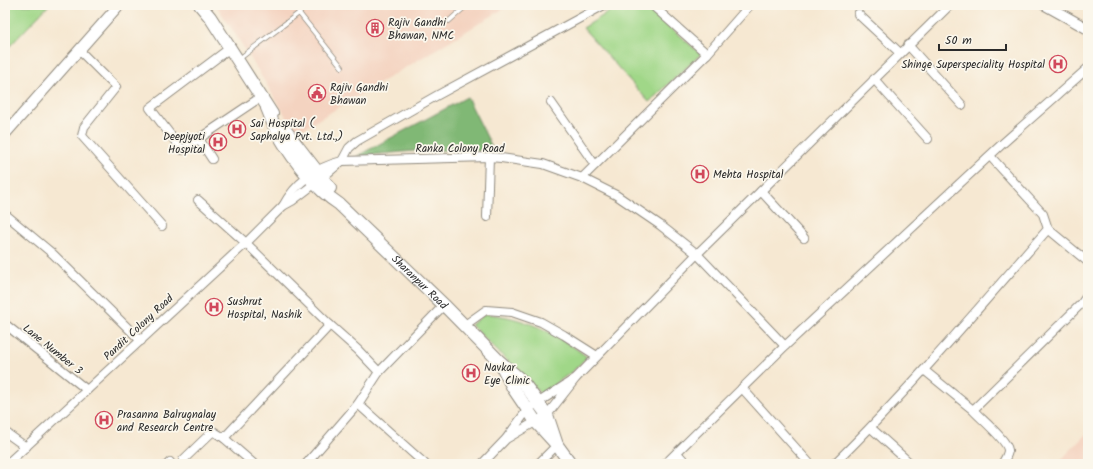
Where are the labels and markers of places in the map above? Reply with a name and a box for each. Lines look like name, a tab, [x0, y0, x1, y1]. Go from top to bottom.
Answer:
place label: Rajiv Gandhi Bhawan, NMC	[388, 14, 455, 45]
building icon: Rajiv Gandhi Bhawan, NMC	[365, 18, 385, 38]
hospital icon: Shinge Superspeciality Hospital	[1048, 54, 1068, 74]
place label: Shinge Superspeciality Hospital	[901, 56, 1045, 74]
place label: Rajiv Gandhi Bhawan	[330, 79, 388, 110]
public building icon: Rajiv Gandhi Bhawan	[307, 83, 327, 103]
place label: Sai Hospital ( Saphalya Pvt. Ltd.,)	[250, 115, 343, 146]
hospital icon: Sai Hospital ( Saphalya Pvt. Ltd.,)	[227, 119, 247, 139]
place label: Deepjyoti Hospital	[163, 128, 205, 159]
hospital icon: Deepjyoti Hospital	[208, 132, 228, 152]
hospital icon: Mehta Hospital	[690, 164, 710, 184]
place label: Mehta Hospital	[713, 166, 784, 184]
place label: Sushrut Hospital, Nashik	[227, 293, 303, 324]
hospital icon: Sushrut Hospital, Nashik	[204, 297, 224, 317]
place label: Navkar Eye Clinic	[484, 359, 530, 390]
hospital icon: Navkar Eye Clinic	[461, 363, 481, 383]
place label: Prasanna Balrugnalay and Research Centre	[117, 406, 217, 437]
hospital icon: Prasanna Balrugnalay and Research Centre	[94, 410, 114, 430]

